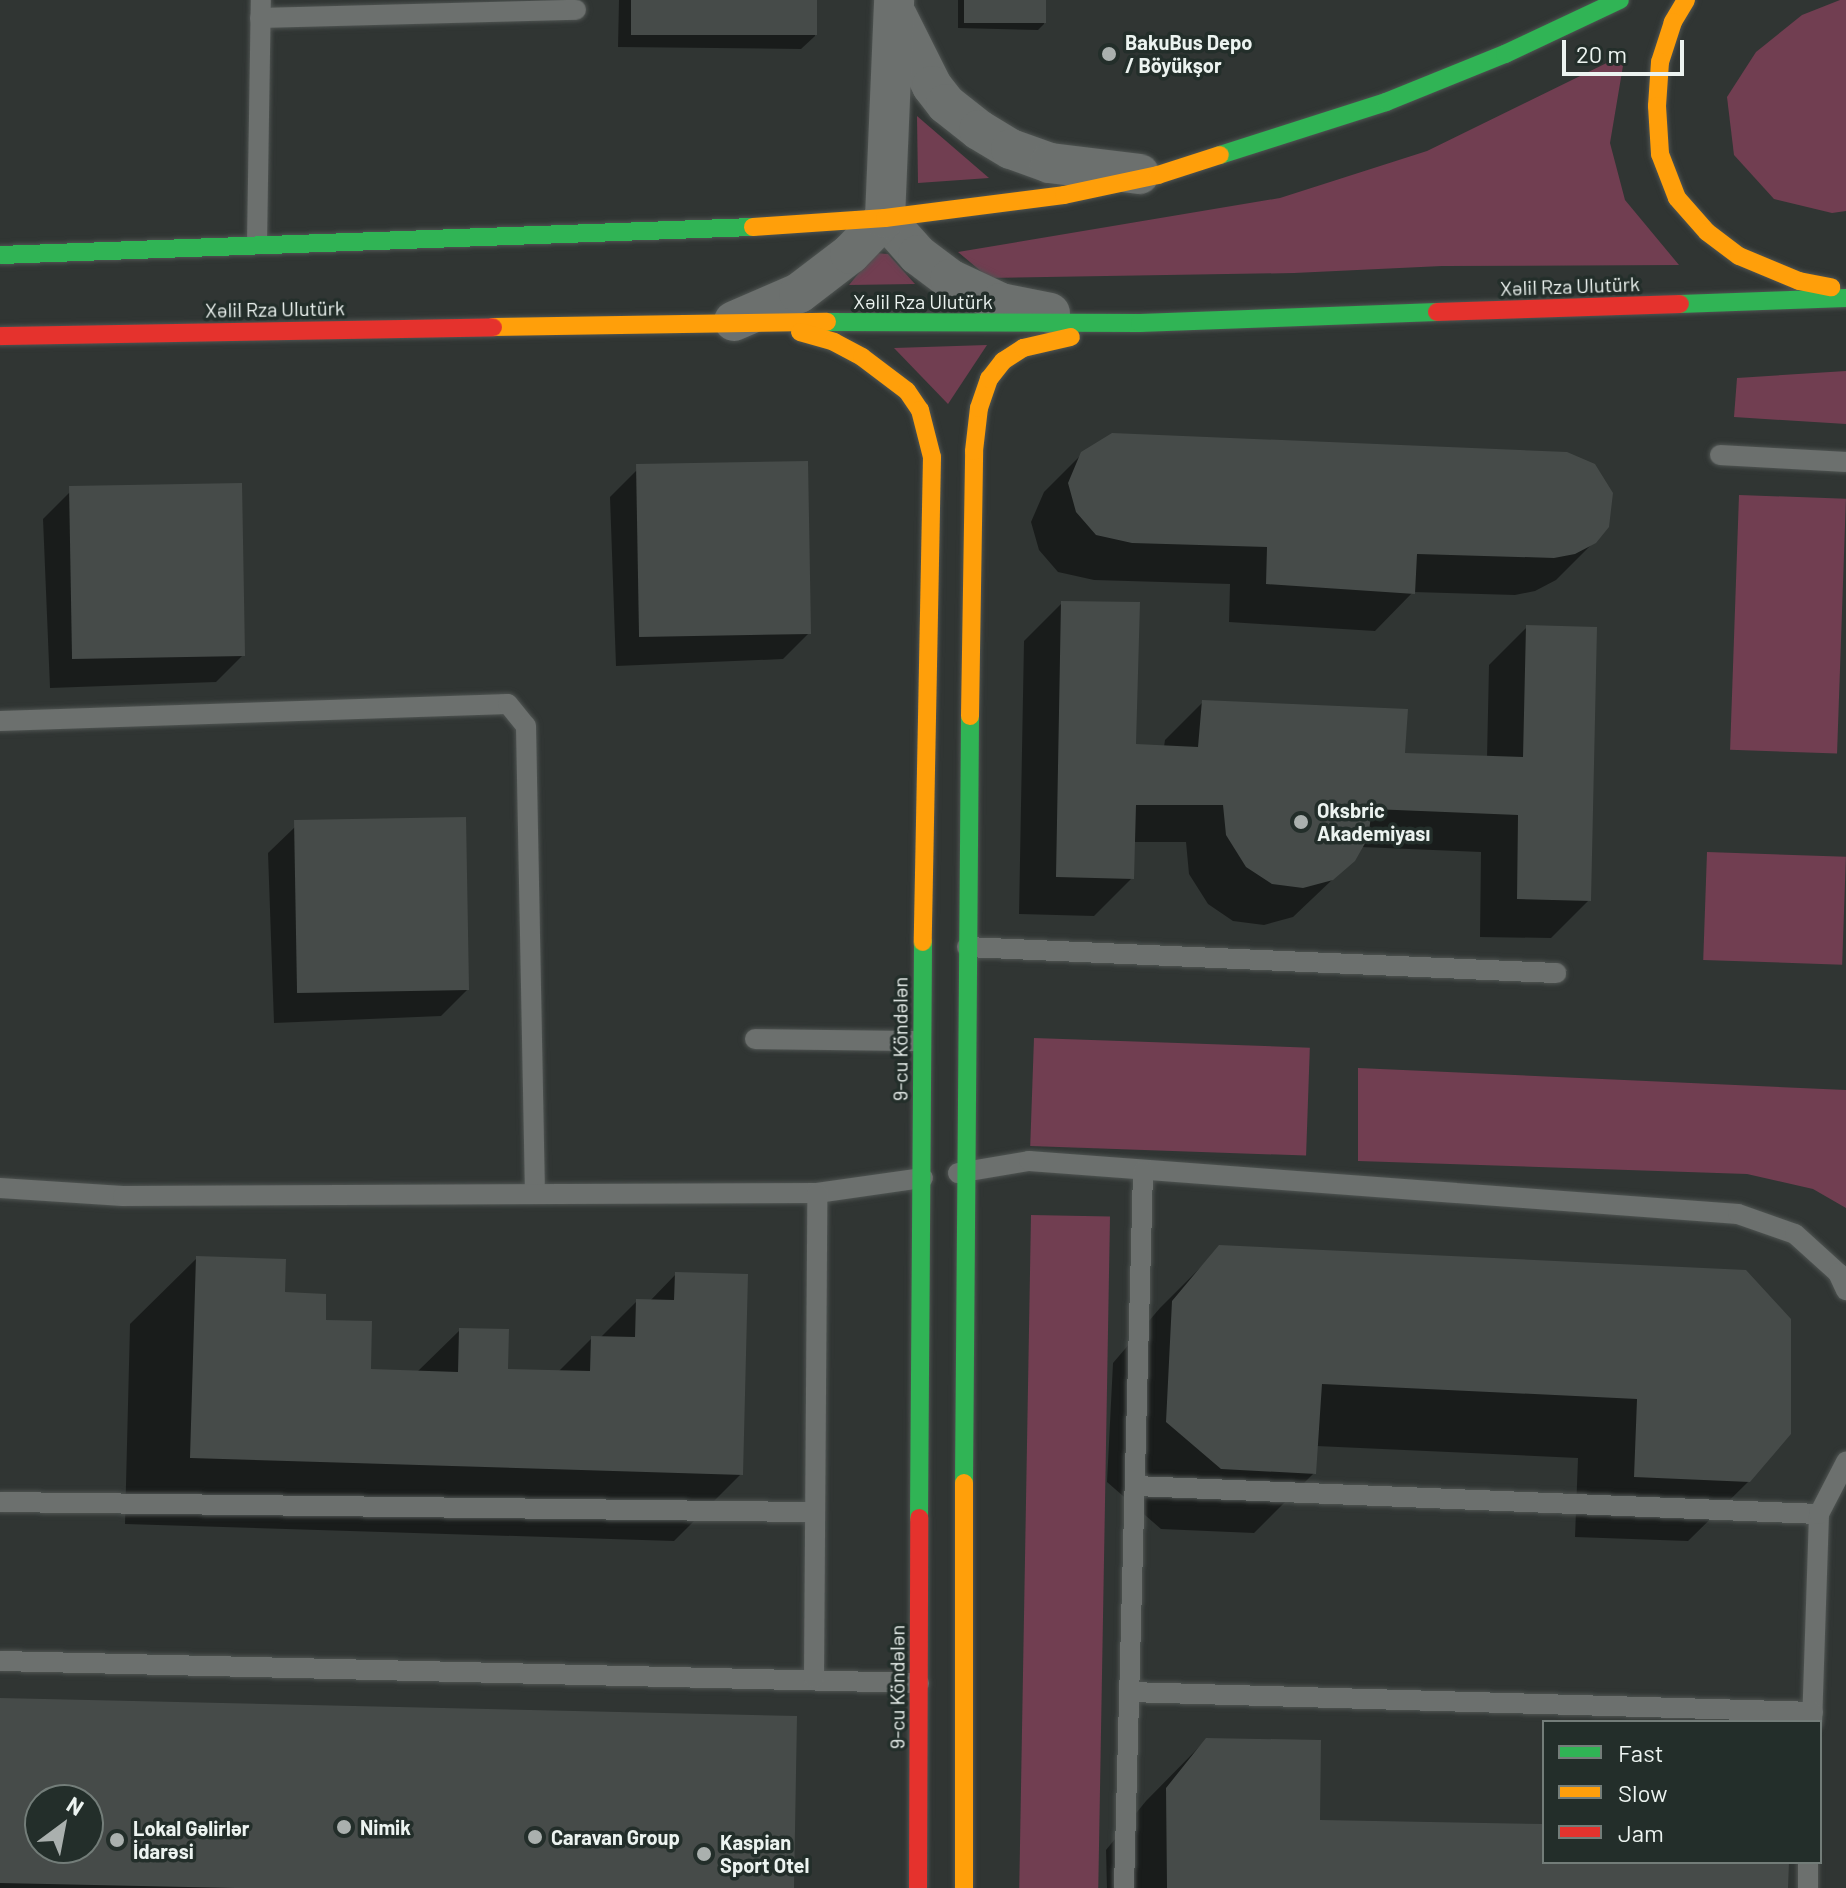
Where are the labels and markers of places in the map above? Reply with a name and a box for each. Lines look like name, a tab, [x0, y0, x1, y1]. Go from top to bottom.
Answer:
place label: BakuBus Depo / Böyükşor	[1125, 30, 1252, 77]
marker: BakuBus Depo / Böyükşor	[1100, 45, 1118, 63]
place label: Oksbric Akademiyası	[1317, 798, 1430, 845]
marker: Oksbric Akademiyası	[1292, 813, 1310, 831]
place label: Nimik	[360, 1815, 411, 1839]
place label: Lokal Gəlirlər İdarəsi	[133, 1816, 249, 1863]
marker: Nimik	[335, 1818, 353, 1836]
place label: Caravan Group	[551, 1825, 680, 1849]
marker: Caravan Group	[526, 1828, 544, 1846]
place label: Kaspian Sport Otel	[720, 1830, 809, 1877]
marker: Lokal Gəlirlər İdarəsi	[108, 1831, 126, 1849]
marker: Kaspian Sport Otel	[695, 1845, 713, 1863]

